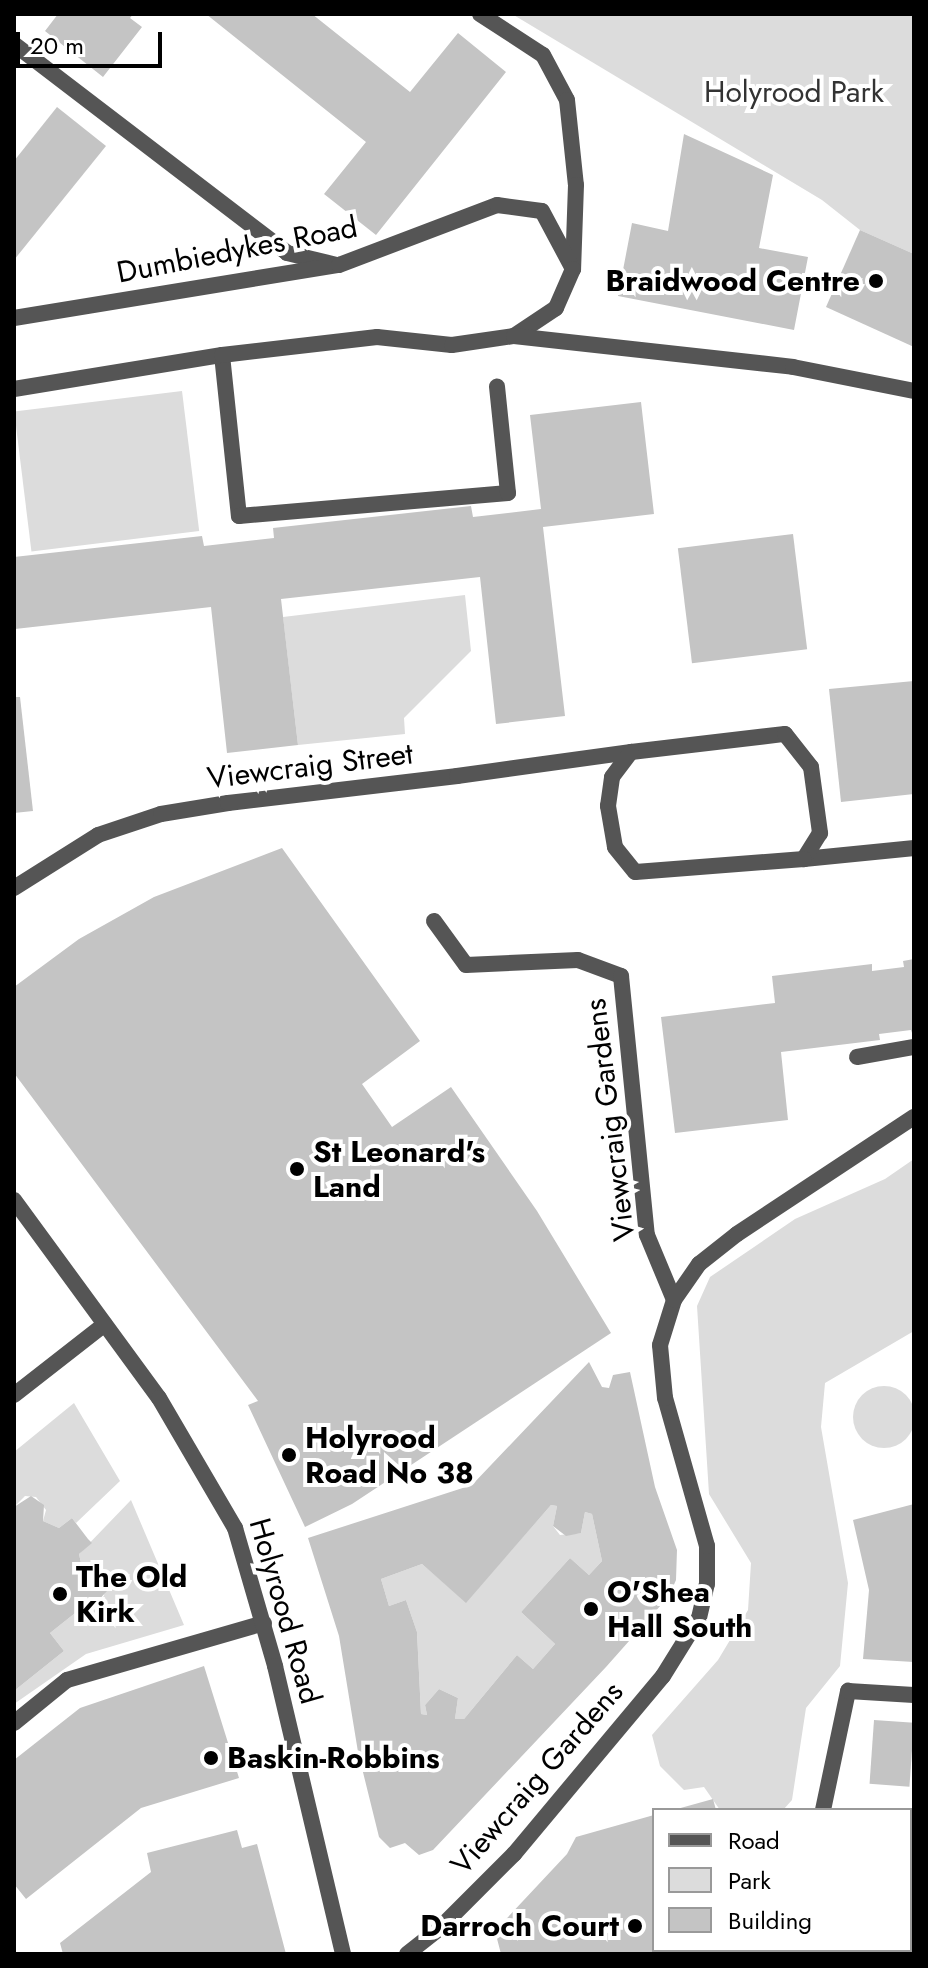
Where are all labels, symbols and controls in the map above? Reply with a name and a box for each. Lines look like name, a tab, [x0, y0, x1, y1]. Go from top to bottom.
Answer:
scale bar	[20, 16, 166, 66]
text: 20 m	[30, 28, 84, 63]
park label: Holyrood Park	[704, 74, 884, 110]
street label: Dumbiedykes Road	[114, 209, 360, 291]
place label: Braidwood Centre	[605, 263, 860, 299]
marker: Braidwood Centre	[867, 272, 885, 290]
street label: Viewcraig Street	[205, 736, 415, 796]
street label: Viewcraig Gardens	[577, 997, 643, 1243]
place label: St Leonard's Land	[313, 1134, 485, 1204]
marker: St Leonard's Land	[288, 1160, 306, 1178]
place label: Holyrood Road No 38	[305, 1420, 474, 1490]
marker: Holyrood Road No 38	[280, 1446, 298, 1464]
street label: Holyrood Road	[241, 1514, 329, 1708]
place label: The Old Kirk	[76, 1559, 187, 1630]
place label: O'Shea Hall South	[607, 1574, 752, 1644]
marker: The Old Kirk	[51, 1585, 69, 1603]
marker: O'Shea Hall South	[582, 1600, 600, 1618]
street label: Viewcraig Gardens	[443, 1674, 631, 1882]
place label: Baskin-Robbins	[227, 1740, 440, 1776]
marker: Baskin-Robbins	[202, 1749, 220, 1767]
legend	[652, 1808, 912, 1952]
text: Road	[728, 1823, 780, 1858]
text: Park	[728, 1863, 771, 1898]
text: Building	[728, 1903, 812, 1938]
place label: Darroch Court	[420, 1908, 619, 1944]
marker: Darroch Court	[626, 1917, 644, 1935]

